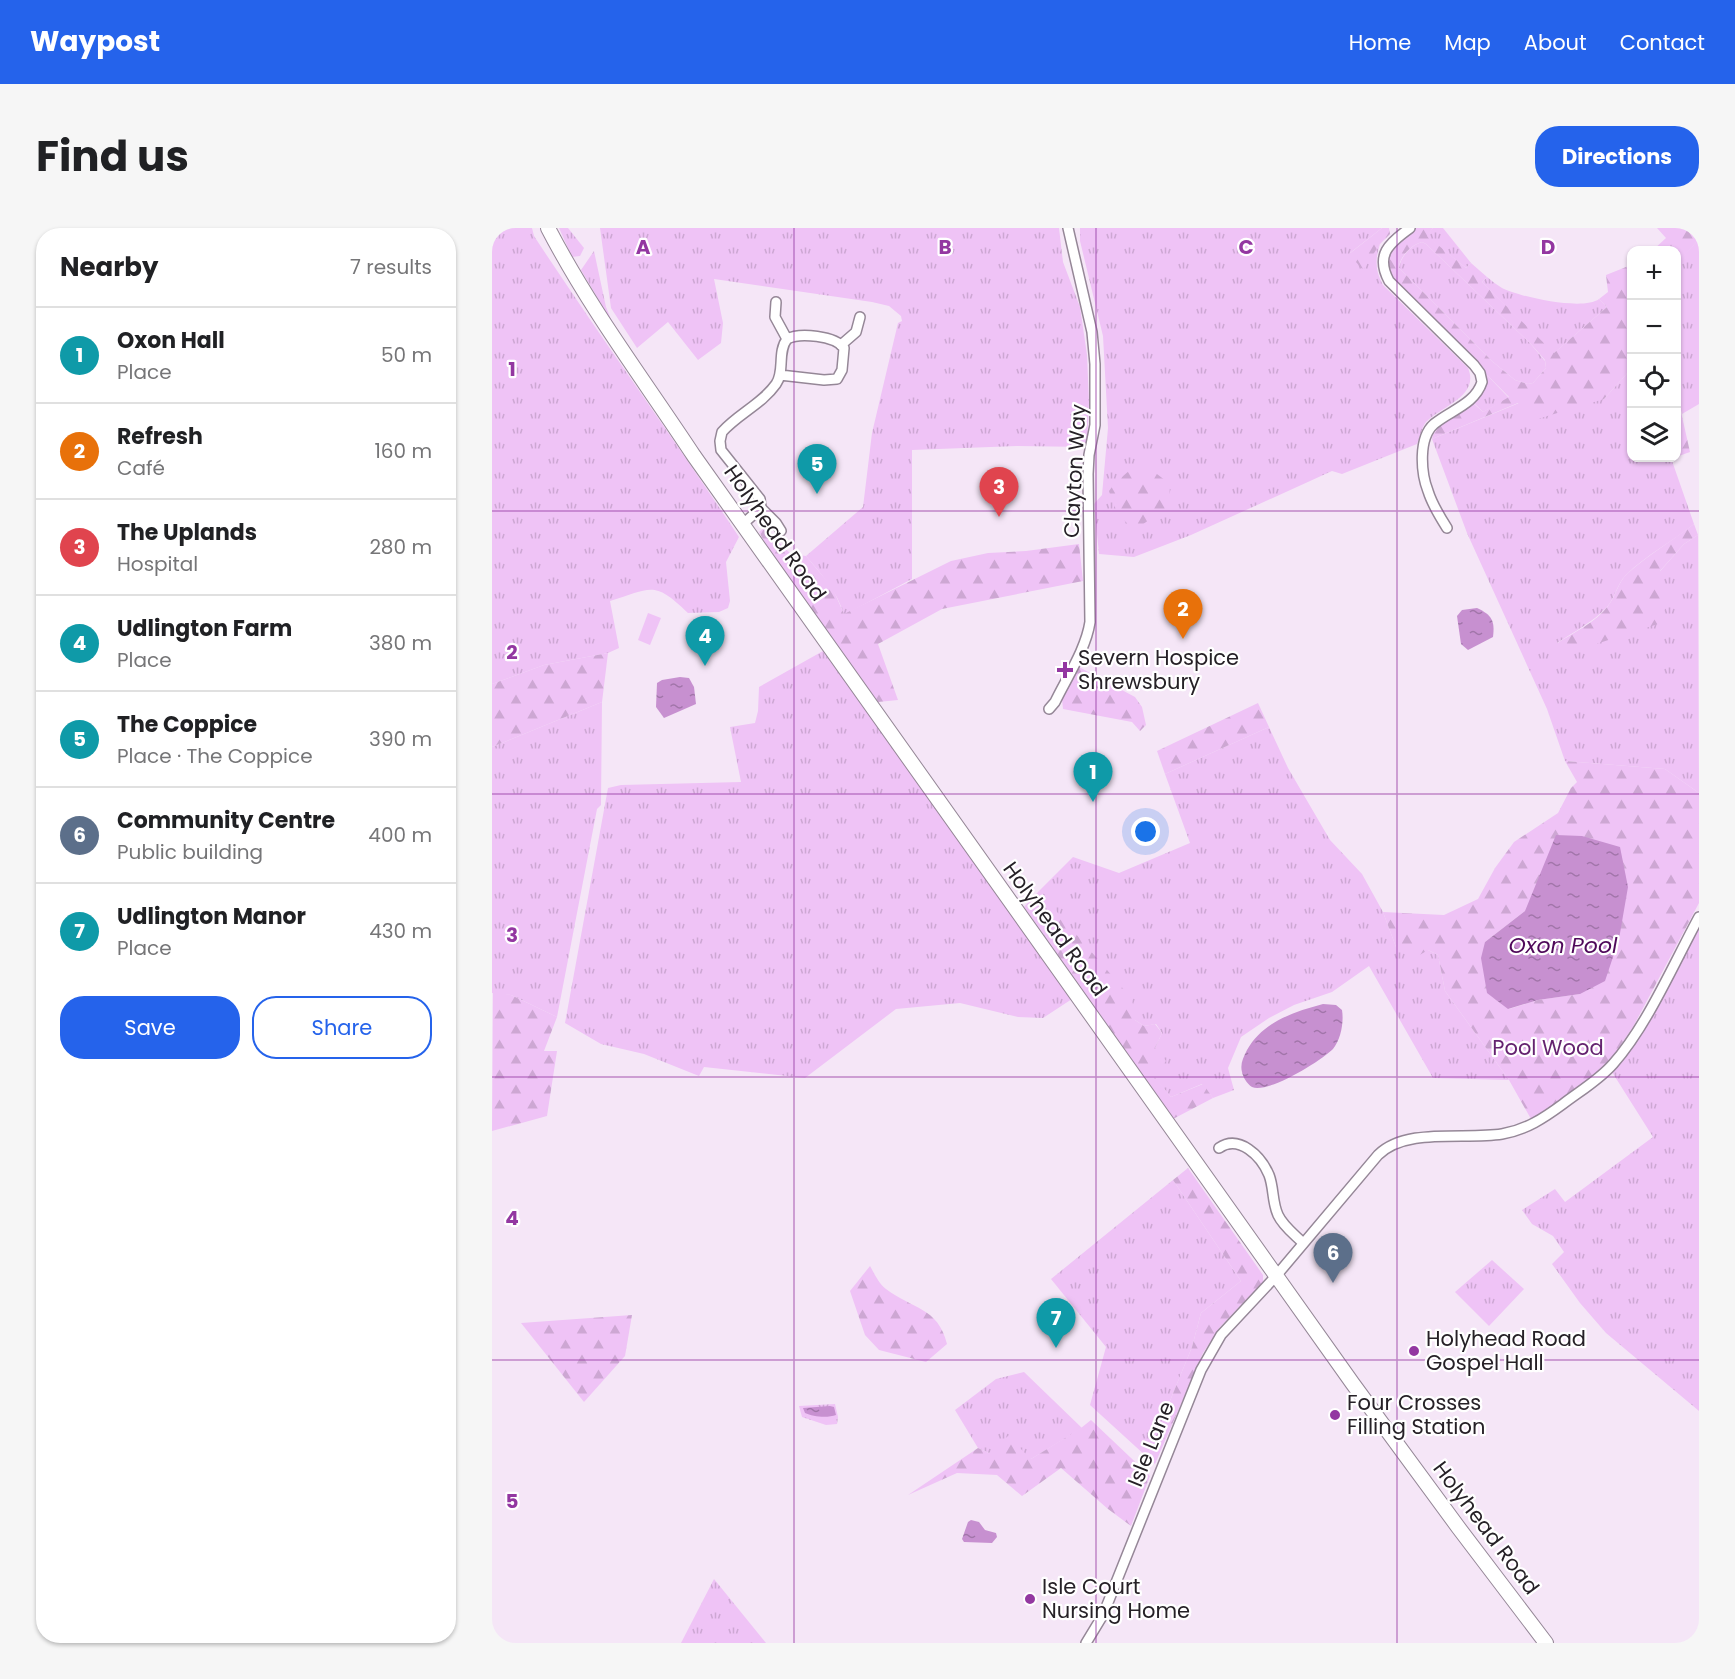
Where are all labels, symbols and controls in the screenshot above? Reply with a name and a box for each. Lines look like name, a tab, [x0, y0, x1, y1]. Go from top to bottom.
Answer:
text: Waypost	[30, 22, 160, 61]
text: Home	[1349, 28, 1411, 57]
text: Map	[1444, 28, 1491, 57]
text: About	[1524, 28, 1587, 57]
text: Contact	[1620, 28, 1705, 57]
button: Directions	[1535, 126, 1699, 187]
text: Find us	[36, 127, 189, 186]
text: A	[636, 233, 651, 261]
text: B	[938, 233, 952, 261]
text: C	[1238, 233, 1254, 261]
text: D	[1541, 233, 1555, 261]
map controls	[1627, 246, 1681, 462]
button: +	[1627, 246, 1681, 300]
text: Nearby	[60, 249, 158, 285]
text: 7 results	[350, 253, 432, 281]
button: −	[1627, 300, 1681, 354]
text: Oxon Hall	[117, 325, 225, 356]
text: 1	[76, 341, 83, 369]
text: 50 m	[381, 341, 432, 369]
button: locate	[1627, 354, 1681, 408]
text: 1	[508, 355, 516, 383]
text: Place	[117, 358, 172, 386]
street label: Clayton Way	[1057, 403, 1092, 539]
button: layers	[1627, 408, 1681, 462]
text: Refresh	[117, 421, 203, 452]
text: 2	[74, 437, 85, 465]
text: 160 m	[374, 437, 432, 465]
pin: 5	[798, 444, 836, 494]
text: Café	[117, 454, 165, 482]
street label: Holyhead Road	[718, 459, 833, 607]
pin: 3	[980, 468, 1018, 517]
text: The Uplands	[117, 517, 257, 548]
text: 3	[73, 533, 86, 561]
text: 280 m	[369, 533, 432, 561]
text: Hospital	[117, 550, 198, 578]
pin: 2	[1164, 590, 1202, 639]
text: Udlington Farm	[117, 613, 292, 644]
pin: 4	[686, 616, 724, 666]
text: 4	[73, 629, 86, 657]
text: 380 m	[369, 629, 432, 657]
text: 2	[506, 638, 518, 666]
place label: Severn Hospice Shrewsbury	[1078, 643, 1239, 696]
text: Place	[117, 646, 172, 674]
marker: Severn Hospice Shrewsbury	[1056, 661, 1074, 679]
text: The Coppice	[117, 709, 257, 740]
text: 5	[73, 725, 86, 753]
text: 390 m	[369, 725, 432, 753]
text: Place · The Coppice	[117, 742, 313, 770]
pin: 1	[1074, 752, 1112, 802]
text: Community Centre	[117, 805, 335, 836]
your location	[1131, 817, 1160, 846]
text: 6	[73, 821, 86, 849]
text: 400 m	[368, 821, 432, 849]
text: Public building	[117, 838, 263, 866]
street label: Holyhead Road	[997, 855, 1114, 1002]
text: Udlington Manor	[117, 901, 306, 932]
text: 7	[74, 917, 85, 945]
text: 430 m	[369, 917, 432, 945]
text: 3	[506, 921, 518, 949]
water label: Oxon Pool	[1509, 930, 1618, 961]
text: Place	[117, 934, 172, 962]
button: Save	[60, 996, 240, 1059]
button: Share	[252, 996, 432, 1059]
park label: Pool Wood	[1492, 1033, 1604, 1062]
text: 4	[505, 1204, 519, 1232]
pin: 6	[1314, 1234, 1352, 1283]
pin: 7	[1036, 1298, 1076, 1348]
place label: Holyhead Road Gospel Hall	[1426, 1324, 1586, 1377]
marker: Holyhead Road Gospel Hall	[1407, 1344, 1421, 1358]
place label: Four Crosses Filling Station	[1347, 1388, 1485, 1441]
street label: Isle Lane	[1120, 1397, 1181, 1491]
marker: Four Crosses Filling Station	[1328, 1408, 1342, 1422]
street label: Holyhead Road	[1427, 1455, 1546, 1600]
text: 5	[506, 1487, 519, 1515]
place label: Isle Court Nursing Home	[1042, 1572, 1190, 1625]
marker: Isle Court Nursing Home	[1023, 1592, 1037, 1606]

